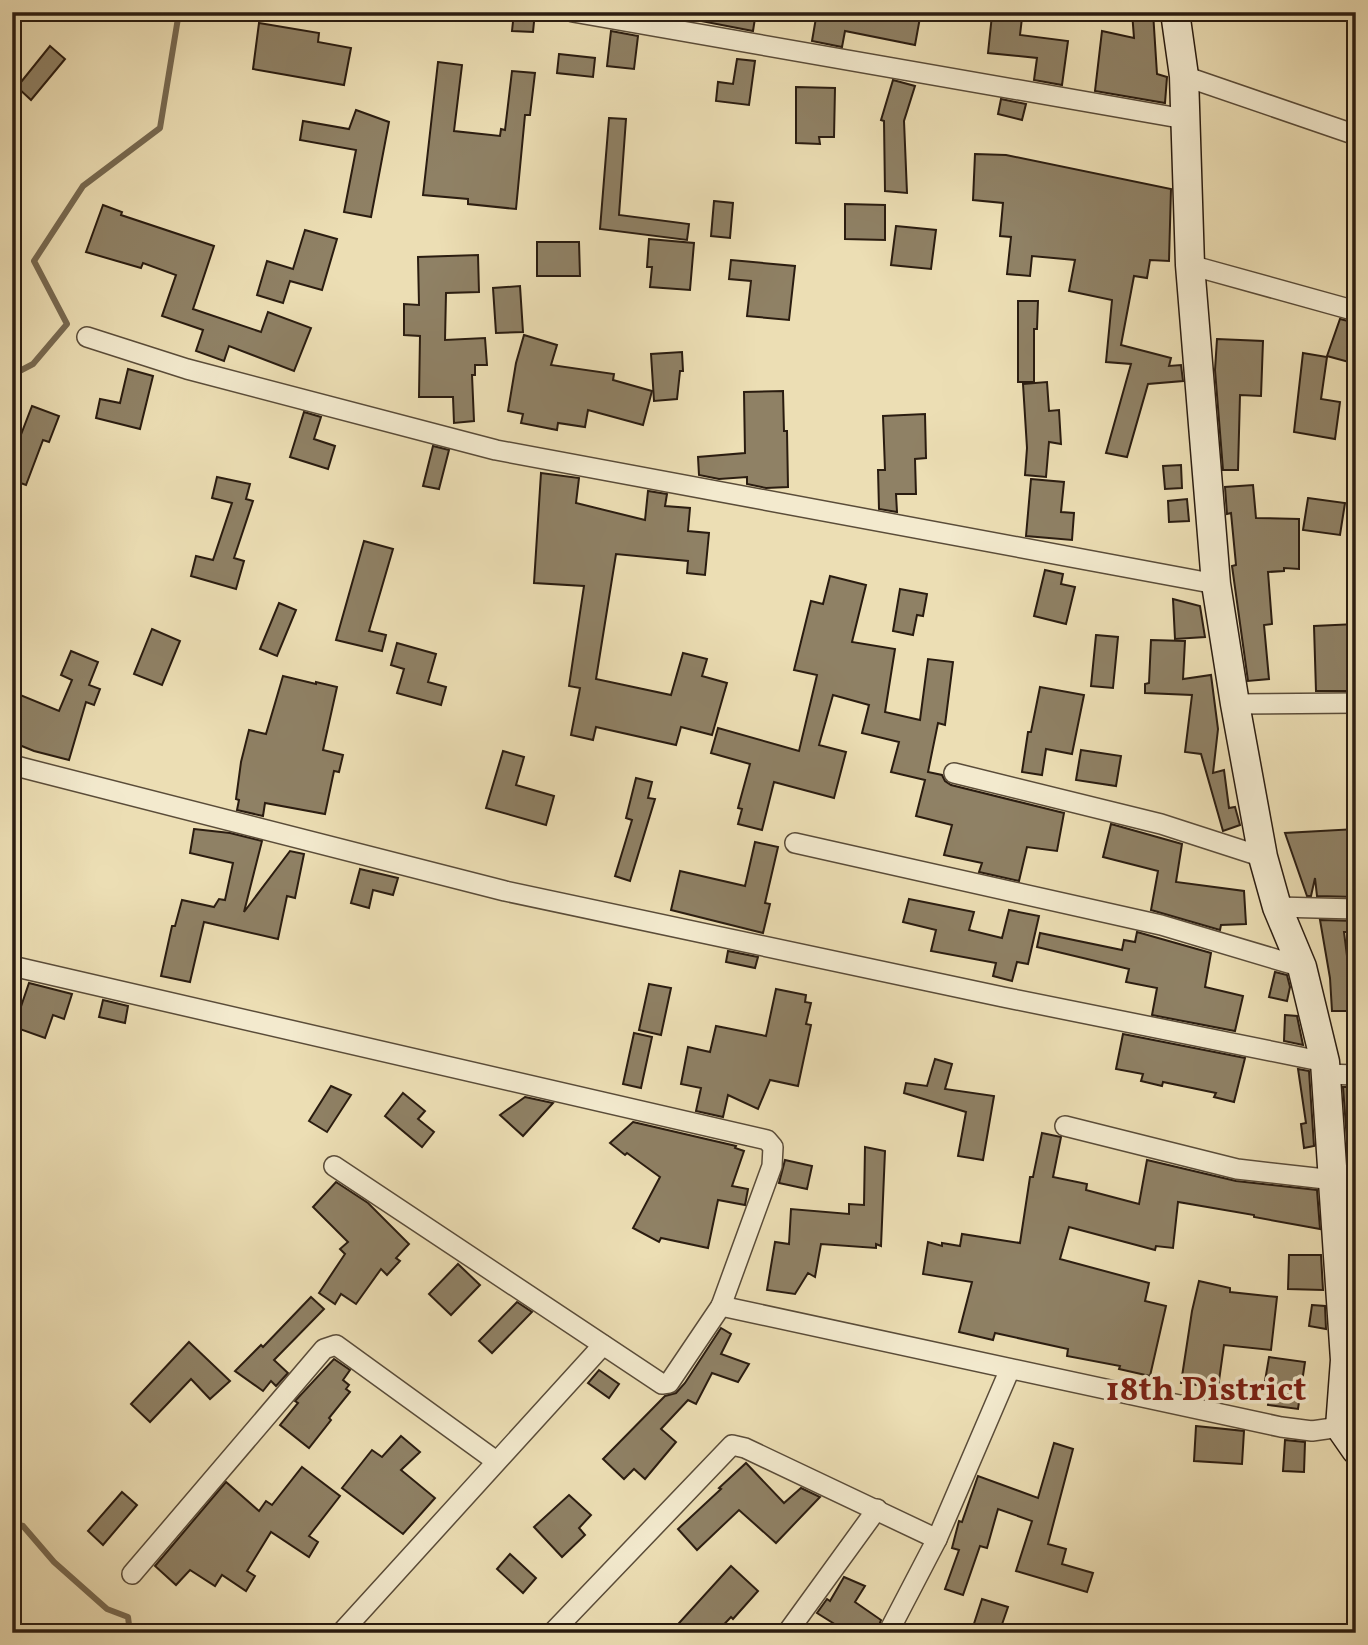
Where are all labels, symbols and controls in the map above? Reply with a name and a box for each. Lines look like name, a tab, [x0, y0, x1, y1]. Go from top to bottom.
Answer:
district label: 18th District	[1105, 1367, 1307, 1415]

